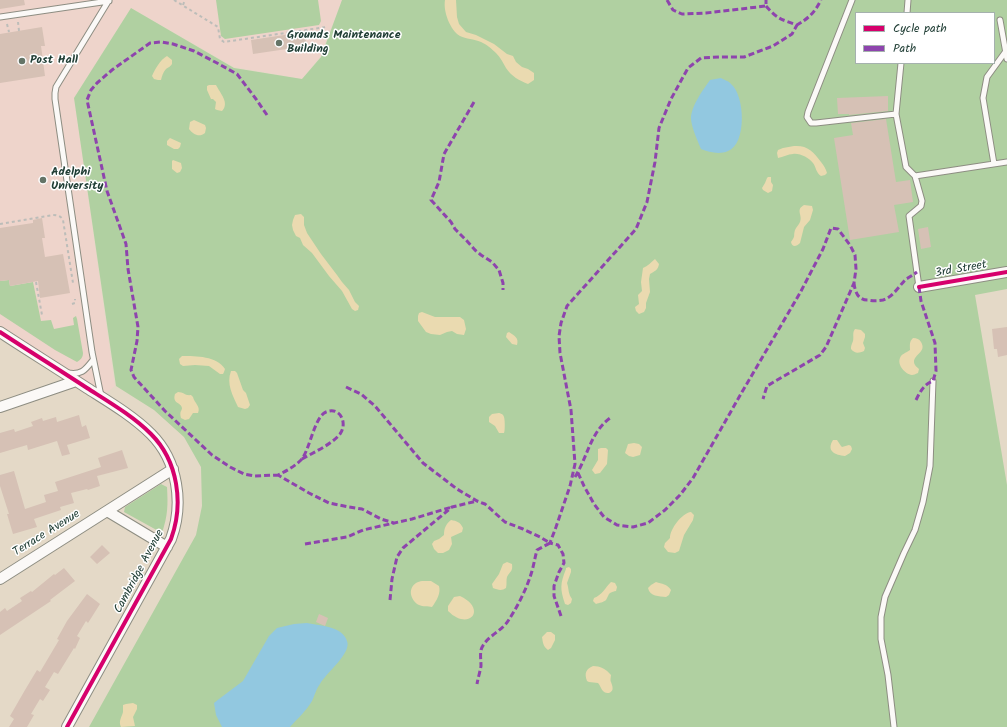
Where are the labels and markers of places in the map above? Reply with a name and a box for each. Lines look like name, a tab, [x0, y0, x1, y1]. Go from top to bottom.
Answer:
place label: Grounds Maintenance Building	[287, 29, 401, 57]
marker: Grounds Maintenance Building	[274, 38, 284, 48]
place label: Post Hall	[30, 54, 78, 68]
marker: Post Hall	[17, 56, 27, 66]
place label: Adelphi University	[51, 166, 104, 194]
marker: Adelphi University	[38, 175, 48, 185]

